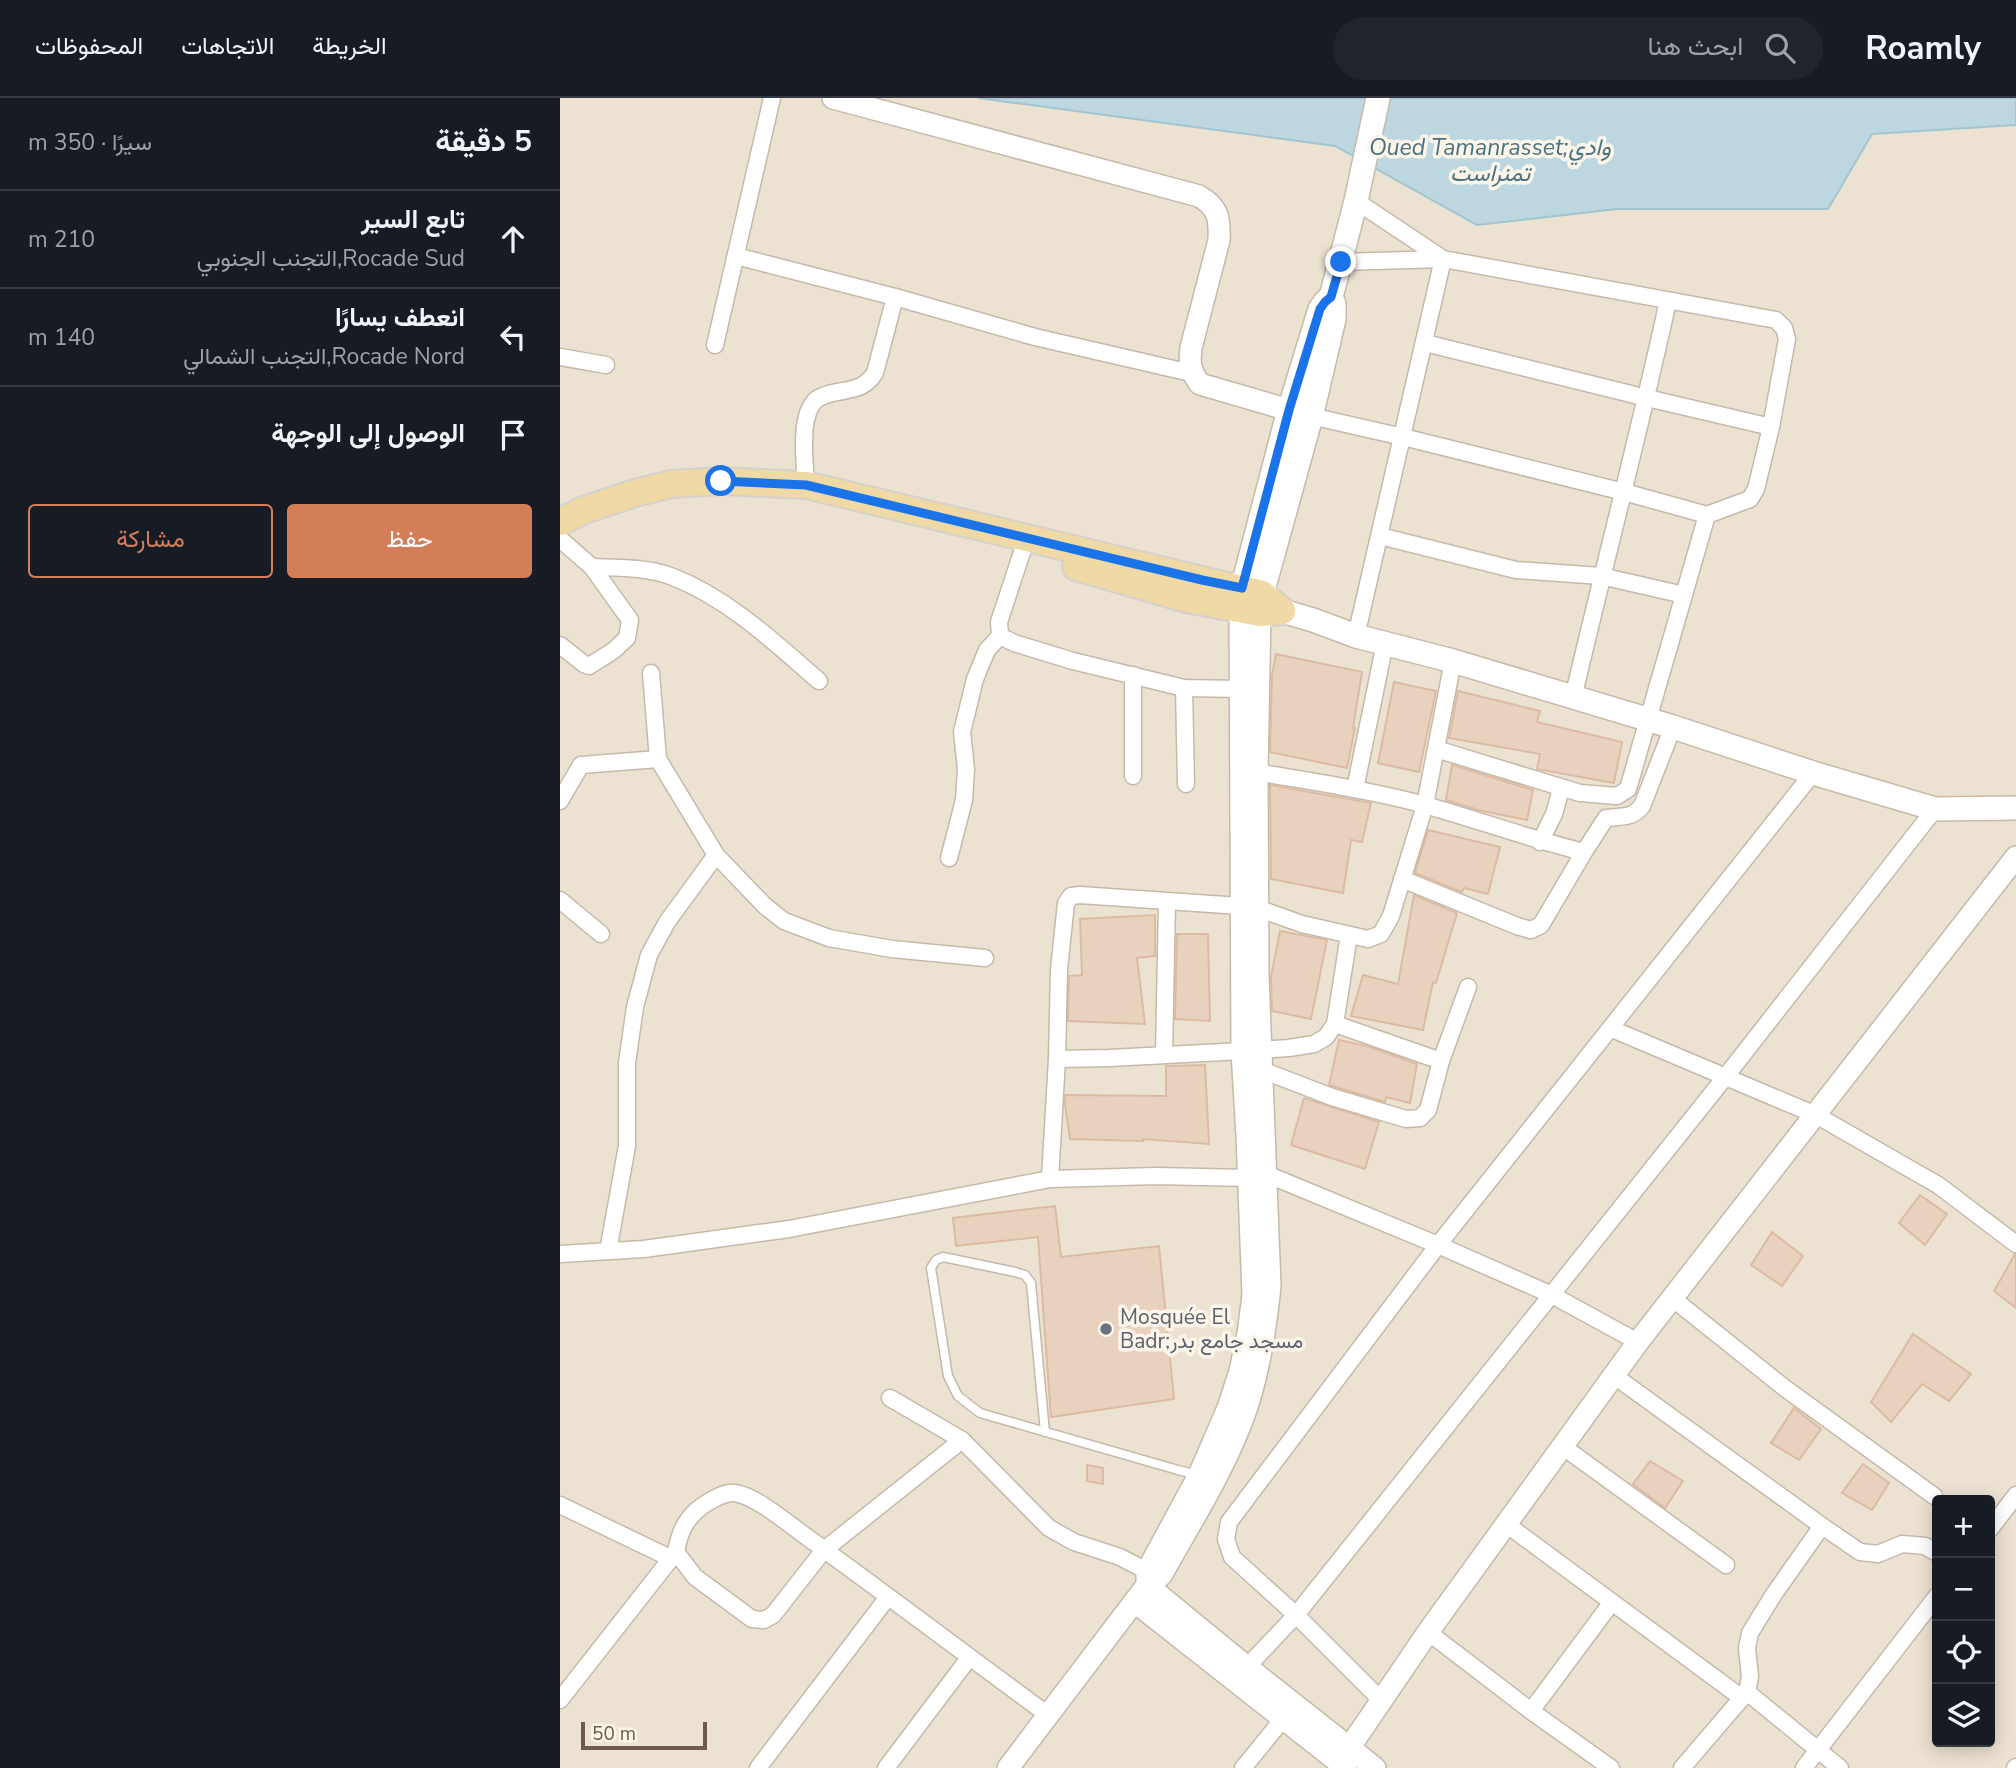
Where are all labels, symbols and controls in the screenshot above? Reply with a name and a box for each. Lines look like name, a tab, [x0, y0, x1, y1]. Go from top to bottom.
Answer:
search box	[1333, 17, 1823, 80]
text: Roamly	[1865, 26, 1981, 71]
text: ابحث هنا	[1647, 29, 1743, 64]
icon: search	[1761, 29, 1799, 67]
text: المحفوظات	[35, 30, 143, 62]
text: الاتجاهات	[181, 30, 274, 62]
text: الخريطة	[312, 30, 387, 62]
text: 5 دقيقة	[435, 121, 532, 162]
text: سيرًا · 350 m	[28, 127, 152, 158]
water label: Oued Tamanrasset;وادي تمنراست	[1369, 132, 1611, 189]
text: تابع السير	[361, 202, 465, 237]
icon: ahead	[494, 220, 532, 258]
text: 210 m	[28, 224, 95, 255]
text: Rocade Sud,التجنب الجنوبي	[197, 243, 465, 274]
route end	[1325, 246, 1356, 277]
text: انعطف يسارًا	[335, 300, 465, 335]
icon: left	[494, 318, 532, 356]
text: 140 m	[28, 322, 95, 353]
text: Rocade Nord,التجنب الشمالي	[183, 341, 465, 372]
text: الوصول إلى الوجهة	[271, 416, 465, 451]
icon: arrive	[494, 416, 532, 454]
route start	[705, 465, 736, 496]
button: مشاركة	[28, 504, 273, 578]
button: حفظ	[287, 504, 532, 578]
place label: Mosquée El Badr;مسجد جامع بدر	[1120, 1303, 1303, 1355]
marker: Mosquée El Badr;مسجد جامع بدر	[1098, 1321, 1114, 1337]
map controls	[1932, 1495, 1995, 1747]
button: +	[1932, 1495, 1995, 1558]
button: −	[1932, 1558, 1995, 1621]
button: locate	[1932, 1621, 1995, 1684]
button: layers	[1932, 1684, 1995, 1747]
scale bar	[581, 1719, 707, 1751]
text: 50 m	[592, 1721, 636, 1747]

